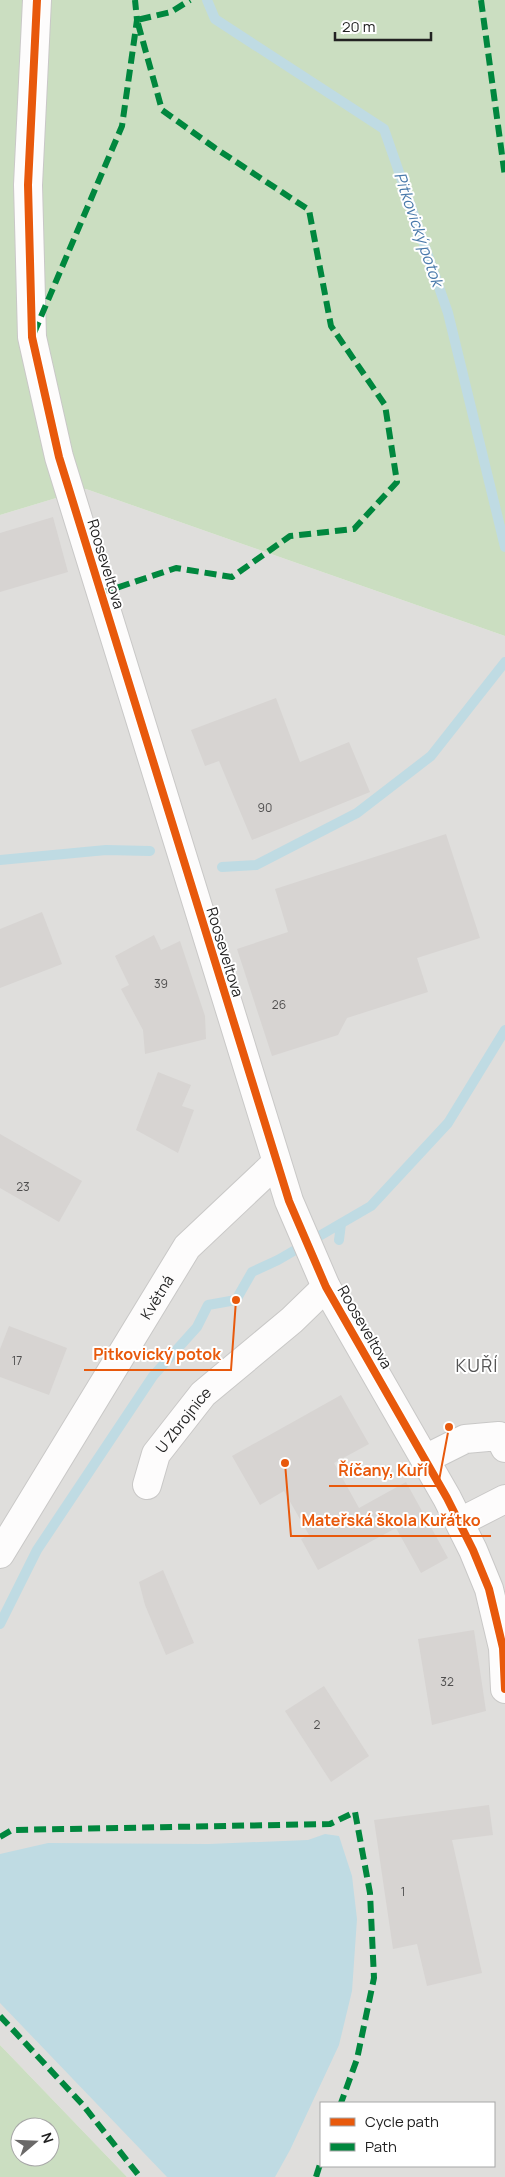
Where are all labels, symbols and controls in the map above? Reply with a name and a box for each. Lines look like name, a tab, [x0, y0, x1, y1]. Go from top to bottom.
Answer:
scale bar	[335, 10, 431, 42]
text: 20 m	[342, 16, 375, 37]
water label: Pitkovický potok	[389, 169, 450, 291]
street label: Rooseveltova	[82, 517, 130, 611]
house number: 90	[258, 799, 272, 816]
street label: Rooseveltova	[201, 905, 249, 999]
house number: 39	[154, 975, 168, 992]
house number: 26	[272, 996, 286, 1013]
house number: 23	[16, 1178, 30, 1195]
street label: Květná	[135, 1271, 178, 1323]
street label: Rooseveltova	[333, 1282, 397, 1372]
callout: Pitkovický potok	[84, 1339, 231, 1370]
text: Pitkovický potok	[93, 1343, 221, 1365]
house number: 17	[12, 1352, 22, 1369]
district label: KUŘÍ	[456, 1353, 498, 1377]
street label: U Zbrojnice	[150, 1381, 215, 1457]
callout: Říčany, Kuří	[329, 1455, 438, 1486]
text: Říčany, Kuří	[338, 1459, 428, 1481]
callout: Mateřská škola Kuřátko	[291, 1505, 491, 1536]
text: Mateřská škola Kuřátko	[301, 1509, 481, 1531]
house number: 32	[440, 1673, 454, 1690]
house number: 2	[314, 1716, 321, 1733]
house number: 1	[401, 1883, 405, 1900]
legend	[320, 2102, 495, 2167]
text: Cycle path	[365, 2111, 439, 2132]
north arrow	[10, 2117, 60, 2167]
text: N	[37, 2130, 58, 2145]
text: Path	[365, 2136, 397, 2157]

